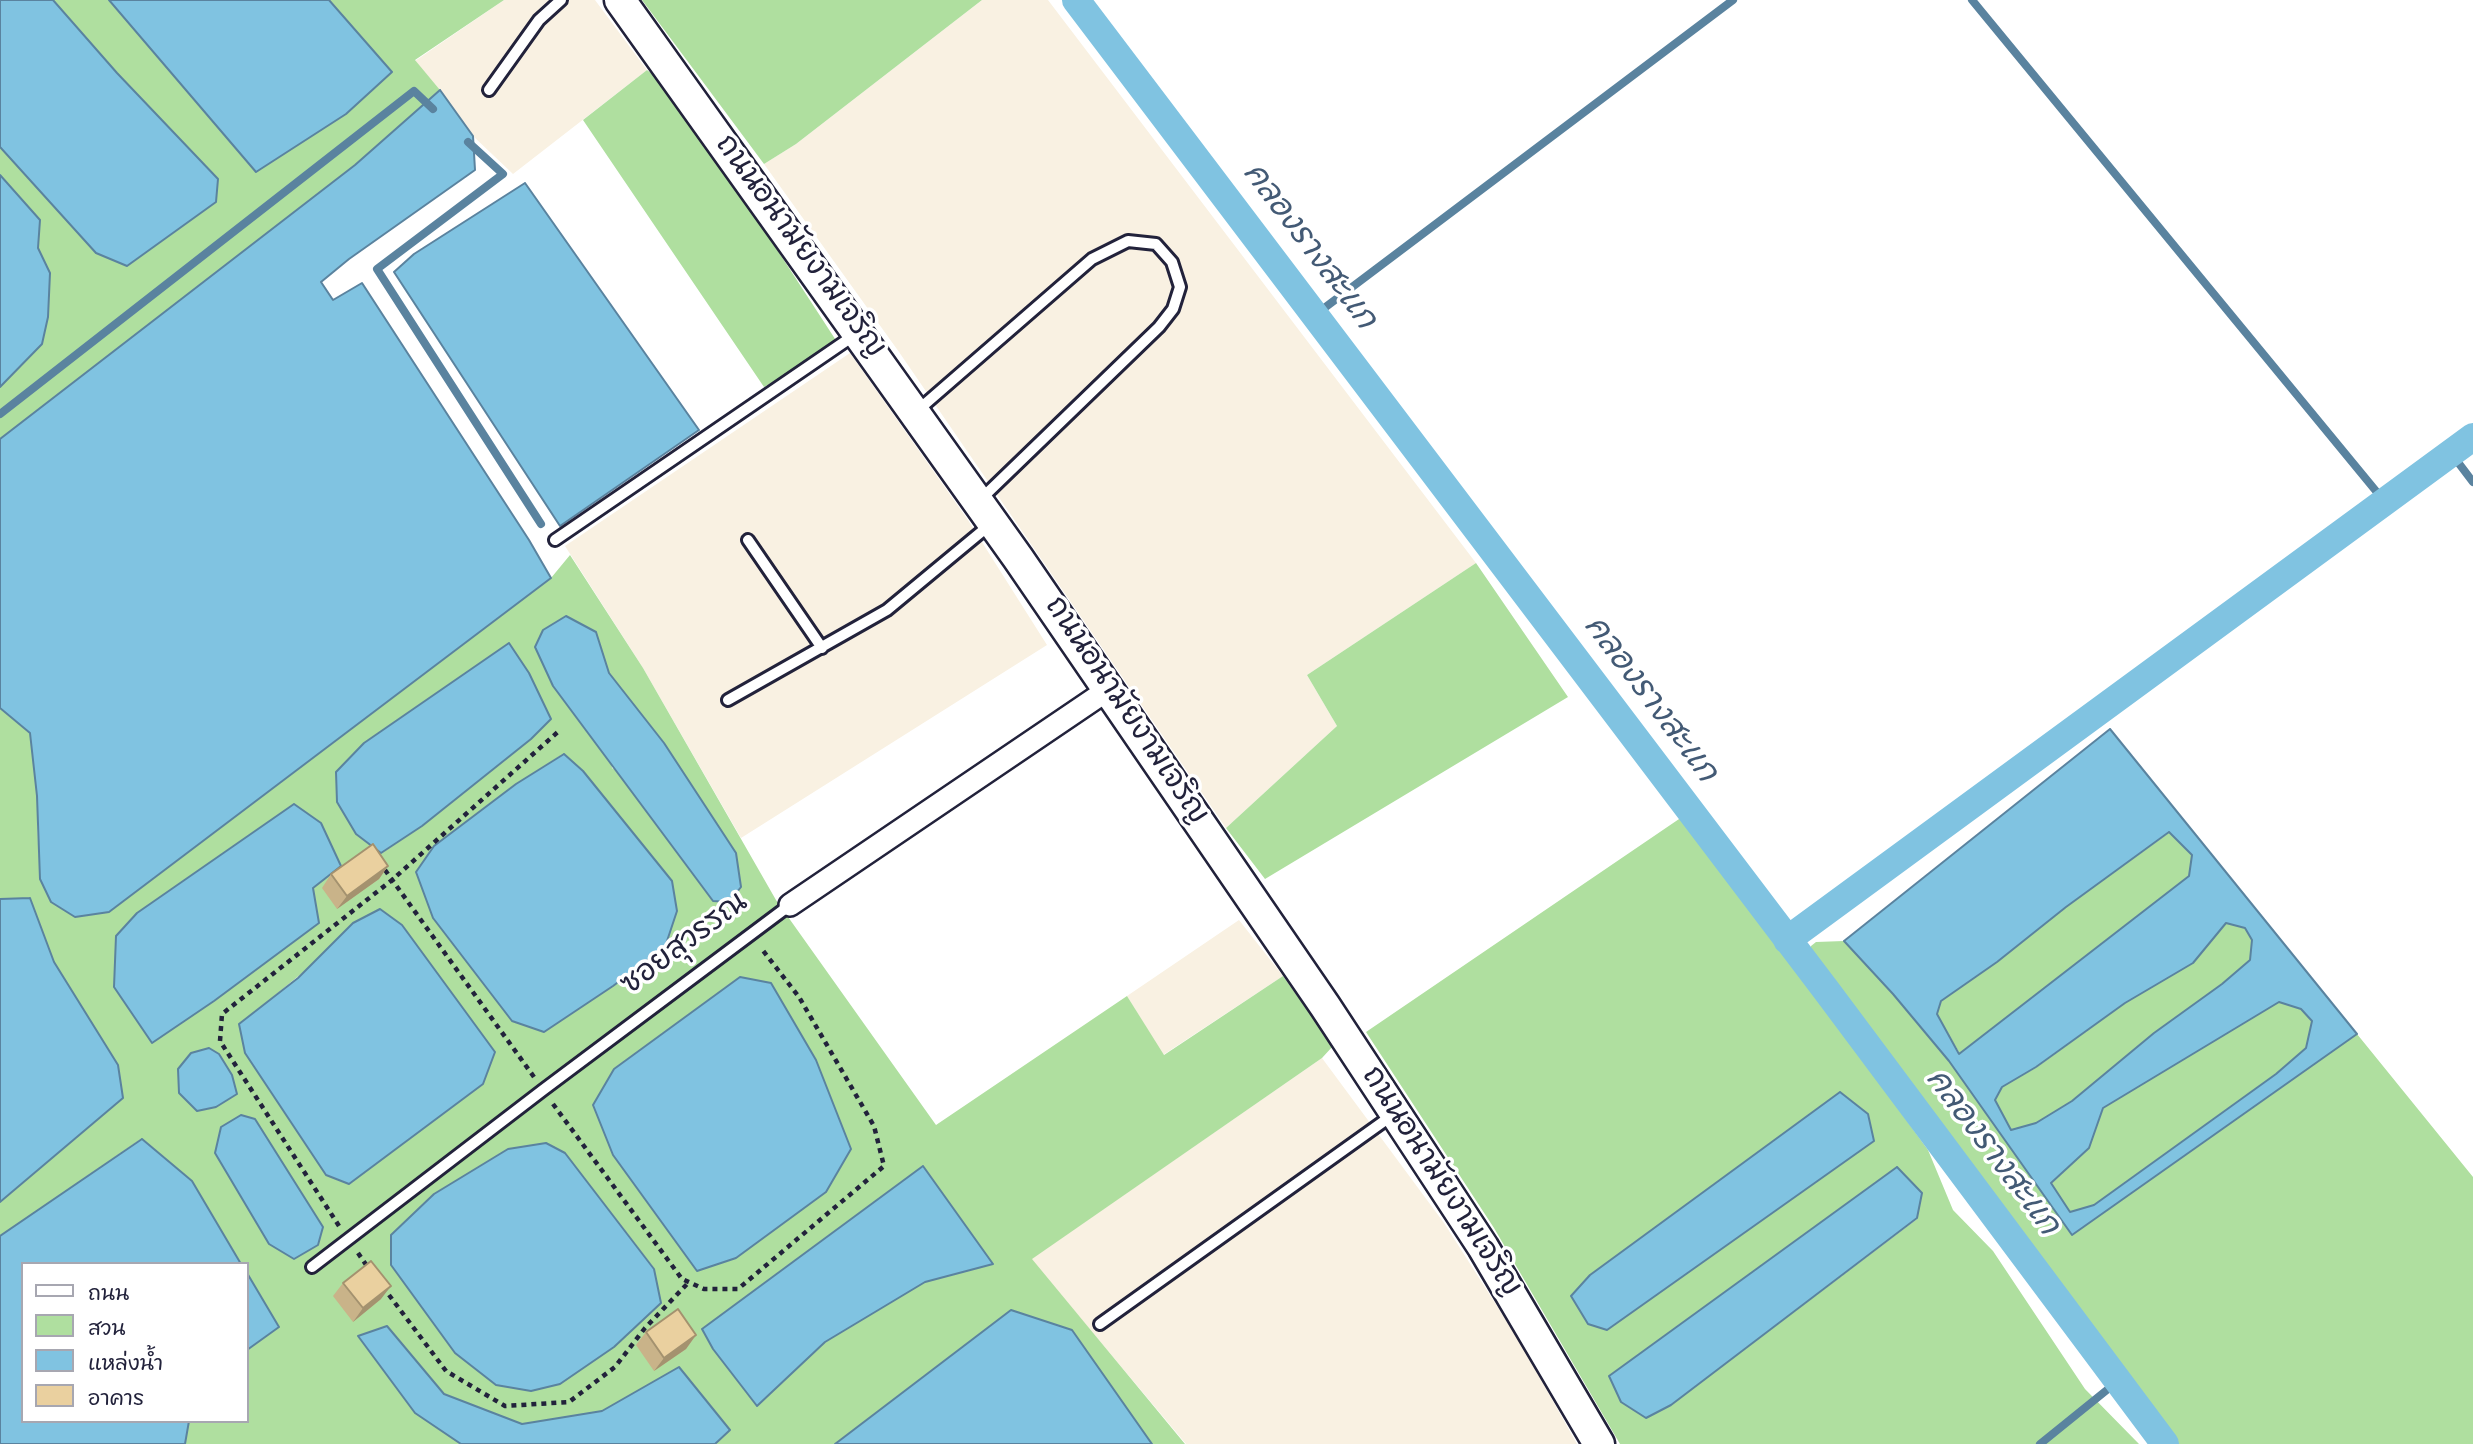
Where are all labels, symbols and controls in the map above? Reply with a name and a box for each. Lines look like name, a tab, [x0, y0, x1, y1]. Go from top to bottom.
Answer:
street label: ถนนอนามัยงามเจริญ	[705, 129, 891, 367]
water label: คลองรางสะแก	[1232, 157, 1382, 339]
street label: ถนนอนามัยงามเจริญ	[1034, 591, 1214, 833]
water label: คลองรางสะแก	[1573, 610, 1723, 792]
street label: ซอยสุวรรณ	[616, 887, 756, 1005]
street label: ถนนอนามัยงามเจริญ	[1351, 1061, 1527, 1305]
water label: คลองรางสะแก	[1915, 1063, 2065, 1245]
legend	[21, 1262, 248, 1423]
text: ถนน	[88, 1280, 129, 1310]
text: สวน	[88, 1315, 125, 1345]
text: แหล่งน้ำ	[88, 1350, 163, 1380]
text: อาคาร	[88, 1385, 144, 1415]

